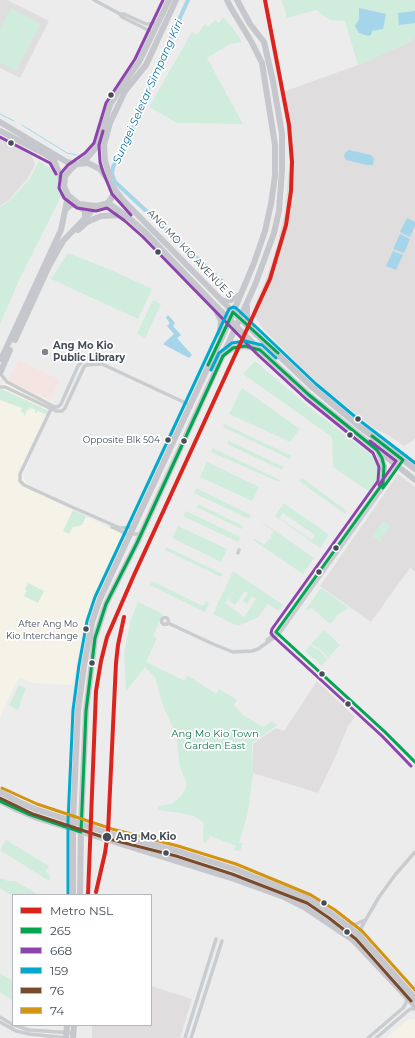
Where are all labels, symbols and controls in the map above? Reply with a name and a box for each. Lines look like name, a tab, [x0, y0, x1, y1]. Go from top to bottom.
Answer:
water label: Sungei Seletar Simpang Kiri	[110, 18, 186, 166]
unlabelled marker	[106, 90, 116, 100]
unlabelled marker	[6, 138, 16, 148]
street label: ANG MO KIO AVENUE 5	[144, 207, 236, 301]
unlabelled marker	[153, 247, 163, 257]
place label: Ang Mo Kio Public Library	[53, 340, 125, 364]
marker: Ang Mo Kio Public Library	[40, 347, 50, 357]
unlabelled marker	[353, 414, 363, 424]
unlabelled marker	[345, 430, 355, 440]
place label: Opposite Blk 504	[83, 435, 160, 445]
marker: Opposite Blk 504	[163, 435, 173, 445]
unlabelled marker	[179, 436, 189, 446]
unlabelled marker	[331, 543, 341, 553]
unlabelled marker	[314, 567, 324, 577]
place label: After Ang Mo Kio Interchange	[6, 619, 78, 640]
marker: After Ang Mo Kio Interchange	[81, 624, 91, 634]
unlabelled marker	[87, 658, 97, 668]
unlabelled marker	[317, 669, 327, 679]
unlabelled marker	[343, 699, 353, 709]
park label: Ang Mo Kio Town Garden East	[171, 728, 259, 752]
marker: Ang Mo Kio	[101, 831, 113, 843]
place label: Ang Mo Kio	[116, 831, 176, 843]
unlabelled marker	[161, 848, 171, 858]
legend	[12, 894, 152, 1026]
unlabelled marker	[319, 898, 329, 908]
text: Metro NSL	[50, 903, 113, 918]
text: 265	[50, 923, 71, 938]
unlabelled marker	[342, 927, 352, 937]
text: 668	[50, 943, 72, 958]
text: 159	[50, 963, 68, 978]
text: 76	[50, 983, 64, 998]
text: 74	[50, 1003, 64, 1018]

